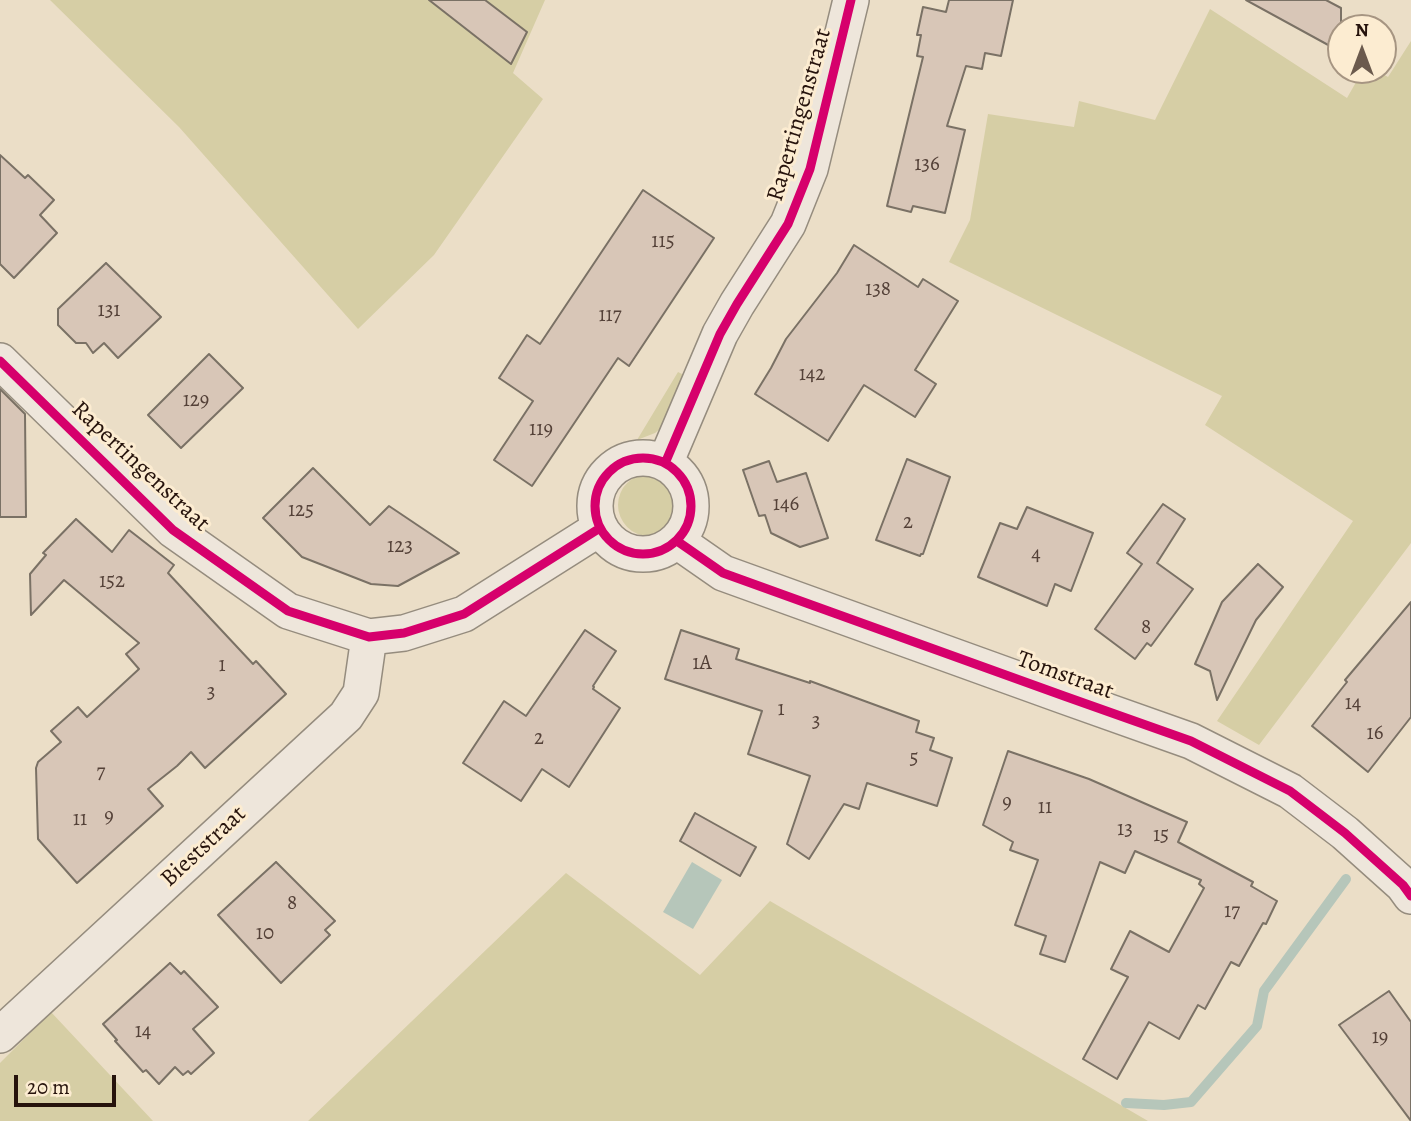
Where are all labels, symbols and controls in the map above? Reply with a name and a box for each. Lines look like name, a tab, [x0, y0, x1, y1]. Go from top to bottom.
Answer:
north arrow	[1327, 14, 1397, 84]
text: N	[1355, 17, 1369, 43]
street label: Rapertingenstraat	[762, 25, 838, 205]
house number: 136	[914, 152, 940, 178]
house number: 115	[651, 229, 675, 255]
house number: 138	[865, 277, 891, 303]
house number: 131	[97, 298, 121, 324]
house number: 117	[598, 303, 622, 329]
house number: 142	[799, 362, 825, 388]
house number: 129	[183, 388, 209, 414]
street label: Rapertingenstraat	[65, 396, 215, 538]
house number: 119	[529, 417, 553, 443]
house number: 146	[773, 492, 799, 518]
house number: 125	[288, 498, 314, 524]
house number: 2	[903, 510, 913, 536]
house number: 123	[387, 534, 413, 560]
house number: 4	[1031, 542, 1041, 568]
house number: 152	[99, 569, 125, 595]
house number: 8	[1141, 615, 1151, 641]
street label: Tomstraat	[1013, 645, 1117, 707]
house number: 1A	[692, 651, 712, 677]
house number: 1	[218, 653, 226, 679]
house number: 3	[207, 680, 215, 706]
house number: 14	[1345, 691, 1361, 717]
house number: 1	[777, 697, 785, 723]
house number: 3	[812, 709, 820, 735]
house number: 16	[1367, 721, 1383, 747]
house number: 2	[534, 726, 544, 752]
house number: 5	[909, 746, 919, 772]
house number: 7	[97, 760, 105, 786]
house number: 9	[1002, 790, 1012, 816]
house number: 11	[1038, 795, 1052, 821]
street label: Bieststraat	[155, 800, 253, 894]
house number: 9	[104, 804, 114, 830]
house number: 11	[73, 807, 87, 833]
house number: 13	[1117, 817, 1133, 843]
house number: 15	[1153, 823, 1169, 849]
house number: 8	[287, 891, 297, 917]
house number: 17	[1224, 899, 1240, 925]
house number: 10	[256, 921, 274, 947]
house number: 14	[135, 1019, 151, 1045]
house number: 19	[1372, 1025, 1388, 1051]
scale bar	[18, 1062, 119, 1106]
text: 20 m	[27, 1073, 70, 1101]

